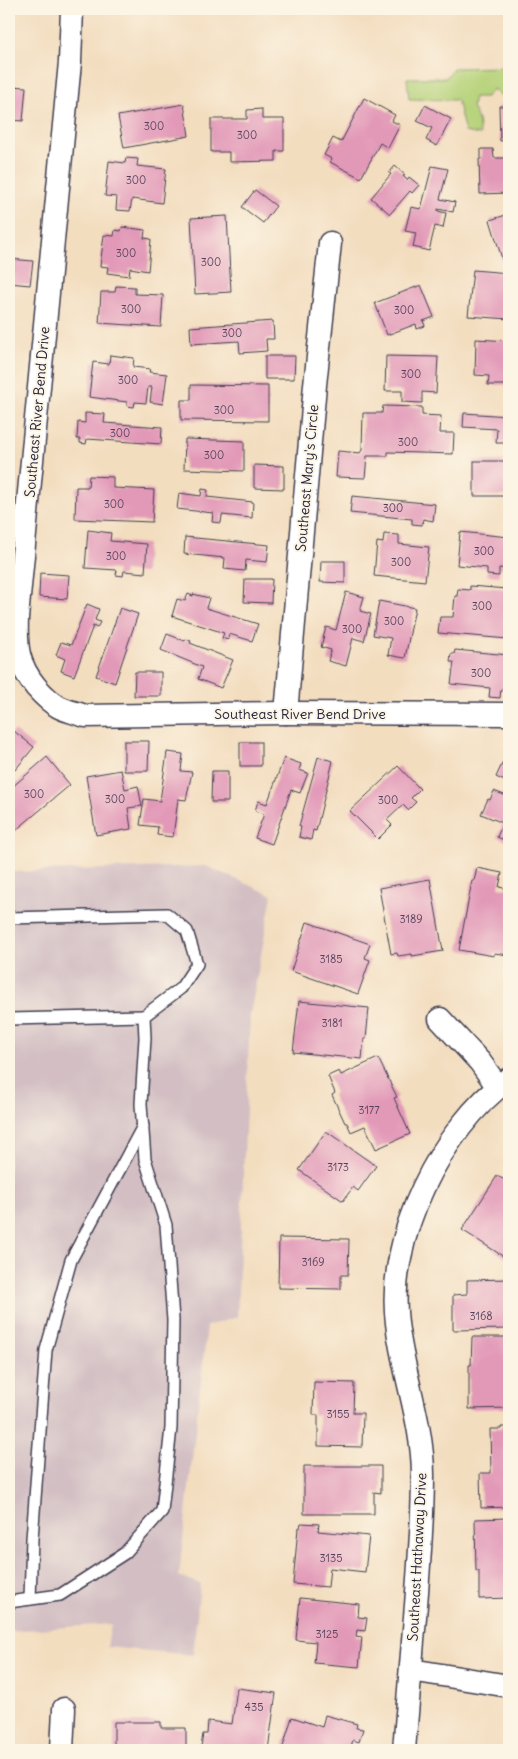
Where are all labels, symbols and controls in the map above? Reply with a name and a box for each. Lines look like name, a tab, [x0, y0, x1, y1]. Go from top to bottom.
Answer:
house number: 300	[144, 119, 164, 133]
house number: 300	[237, 128, 257, 142]
house number: 300	[126, 173, 146, 187]
house number: 300	[116, 246, 136, 260]
house number: 300	[201, 255, 221, 269]
house number: 300	[121, 302, 141, 316]
house number: 300	[394, 303, 414, 317]
street label: Southeast River Bend Drive	[21, 326, 53, 498]
house number: 300	[222, 326, 242, 340]
house number: 300	[401, 367, 421, 381]
house number: 300	[118, 373, 138, 387]
house number: 300	[214, 403, 234, 417]
street label: Southeast Mary's Circle	[292, 404, 322, 552]
house number: 300	[110, 426, 130, 440]
house number: 300	[398, 435, 418, 449]
house number: 300	[204, 448, 224, 462]
house number: 300	[104, 497, 124, 511]
house number: 300	[383, 501, 403, 515]
house number: 300	[474, 544, 494, 558]
house number: 300	[106, 549, 126, 563]
house number: 300	[391, 555, 411, 569]
house number: 300	[472, 599, 492, 613]
house number: 300	[384, 614, 404, 628]
house number: 300	[342, 622, 362, 636]
house number: 300	[471, 666, 491, 680]
street label: Southeast River Bend Drive	[214, 705, 386, 723]
house number: 300	[24, 787, 44, 801]
house number: 300	[105, 792, 125, 806]
house number: 300	[378, 793, 398, 807]
house number: 3189	[399, 912, 423, 926]
house number: 3185	[319, 952, 343, 966]
house number: 3181	[321, 1016, 343, 1030]
house number: 3177	[358, 1103, 380, 1117]
house number: 3173	[327, 1160, 349, 1174]
house number: 3169	[301, 1255, 325, 1269]
house number: 3168	[469, 1309, 493, 1323]
house number: 3155	[326, 1407, 350, 1421]
street label: Southeast Hathaway Drive	[404, 1472, 430, 1642]
house number: 3135	[319, 1551, 343, 1565]
house number: 3125	[316, 1627, 338, 1641]
house number: 435	[245, 1700, 263, 1714]

